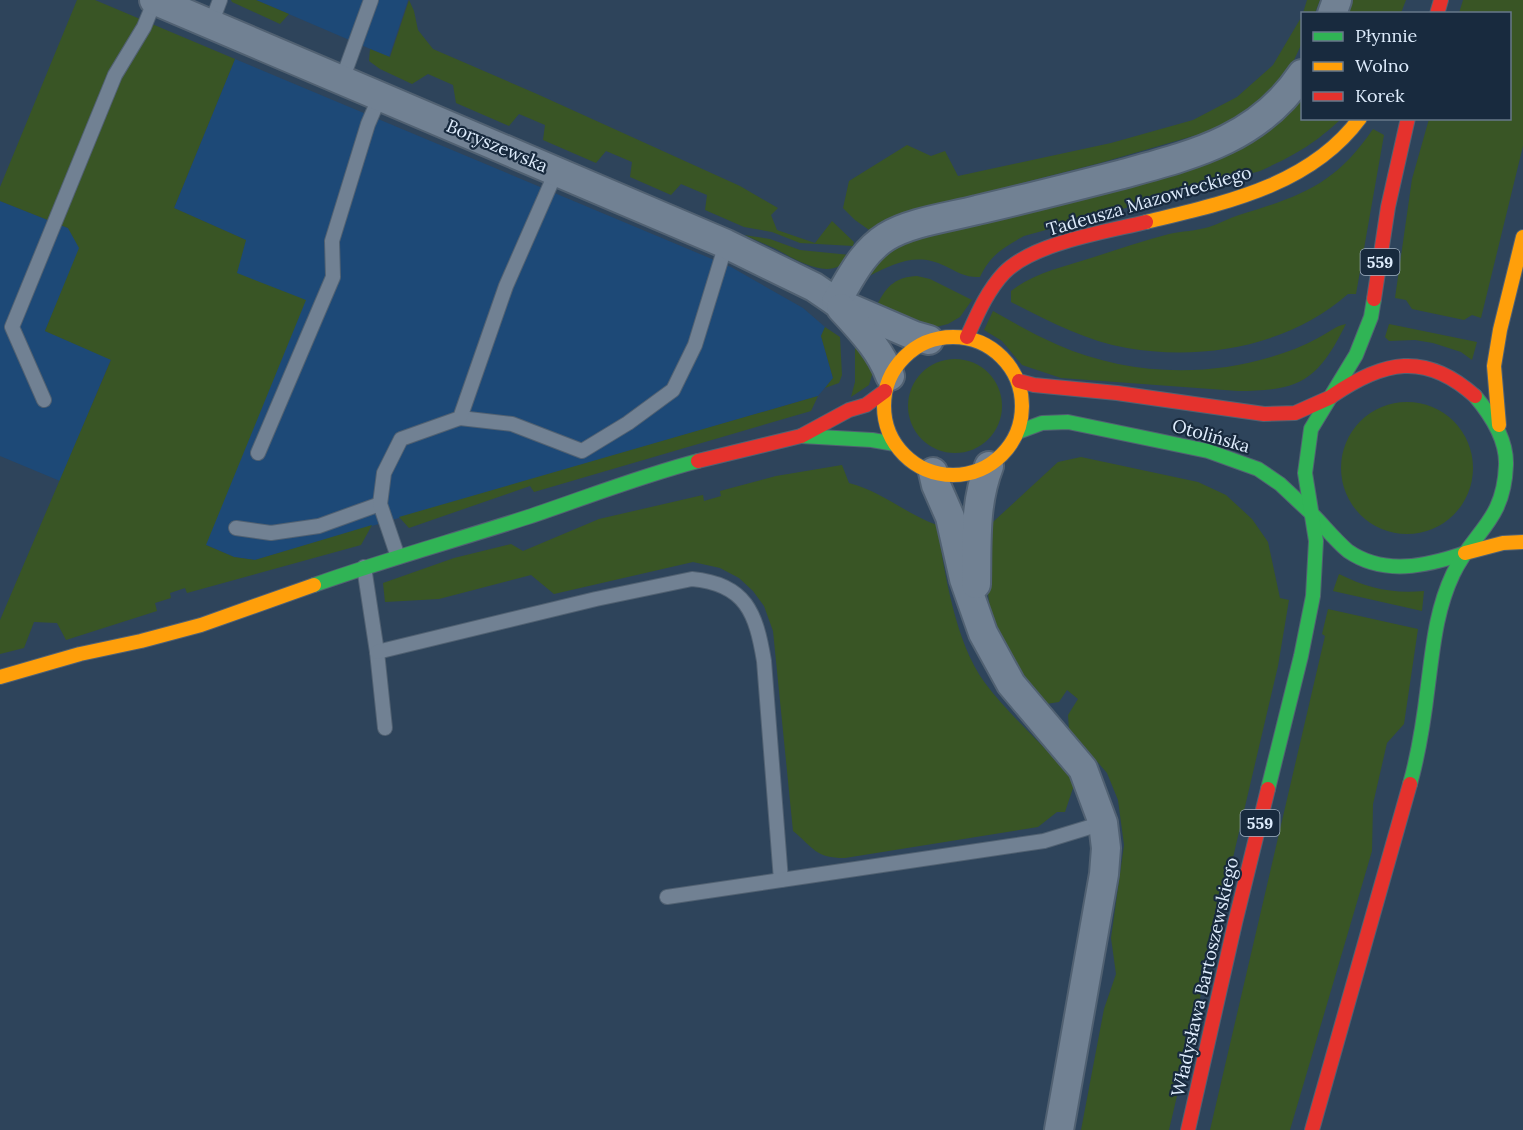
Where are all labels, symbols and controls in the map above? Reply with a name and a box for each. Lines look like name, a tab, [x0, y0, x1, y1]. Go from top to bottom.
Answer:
legend	[1301, 12, 1511, 120]
text: Płynnie	[1355, 24, 1418, 47]
text: Wolno	[1355, 54, 1409, 77]
text: Korek	[1355, 84, 1405, 107]
street label: Boryszewska	[443, 114, 551, 177]
street label: Tadeusza Mazowieckiego	[1044, 160, 1254, 241]
road number: 559	[1360, 249, 1400, 275]
street label: Otolińska	[1170, 413, 1253, 458]
road number: 559	[1240, 810, 1280, 836]
street label: Władysława Bartoszewskiego	[1166, 855, 1243, 1099]

